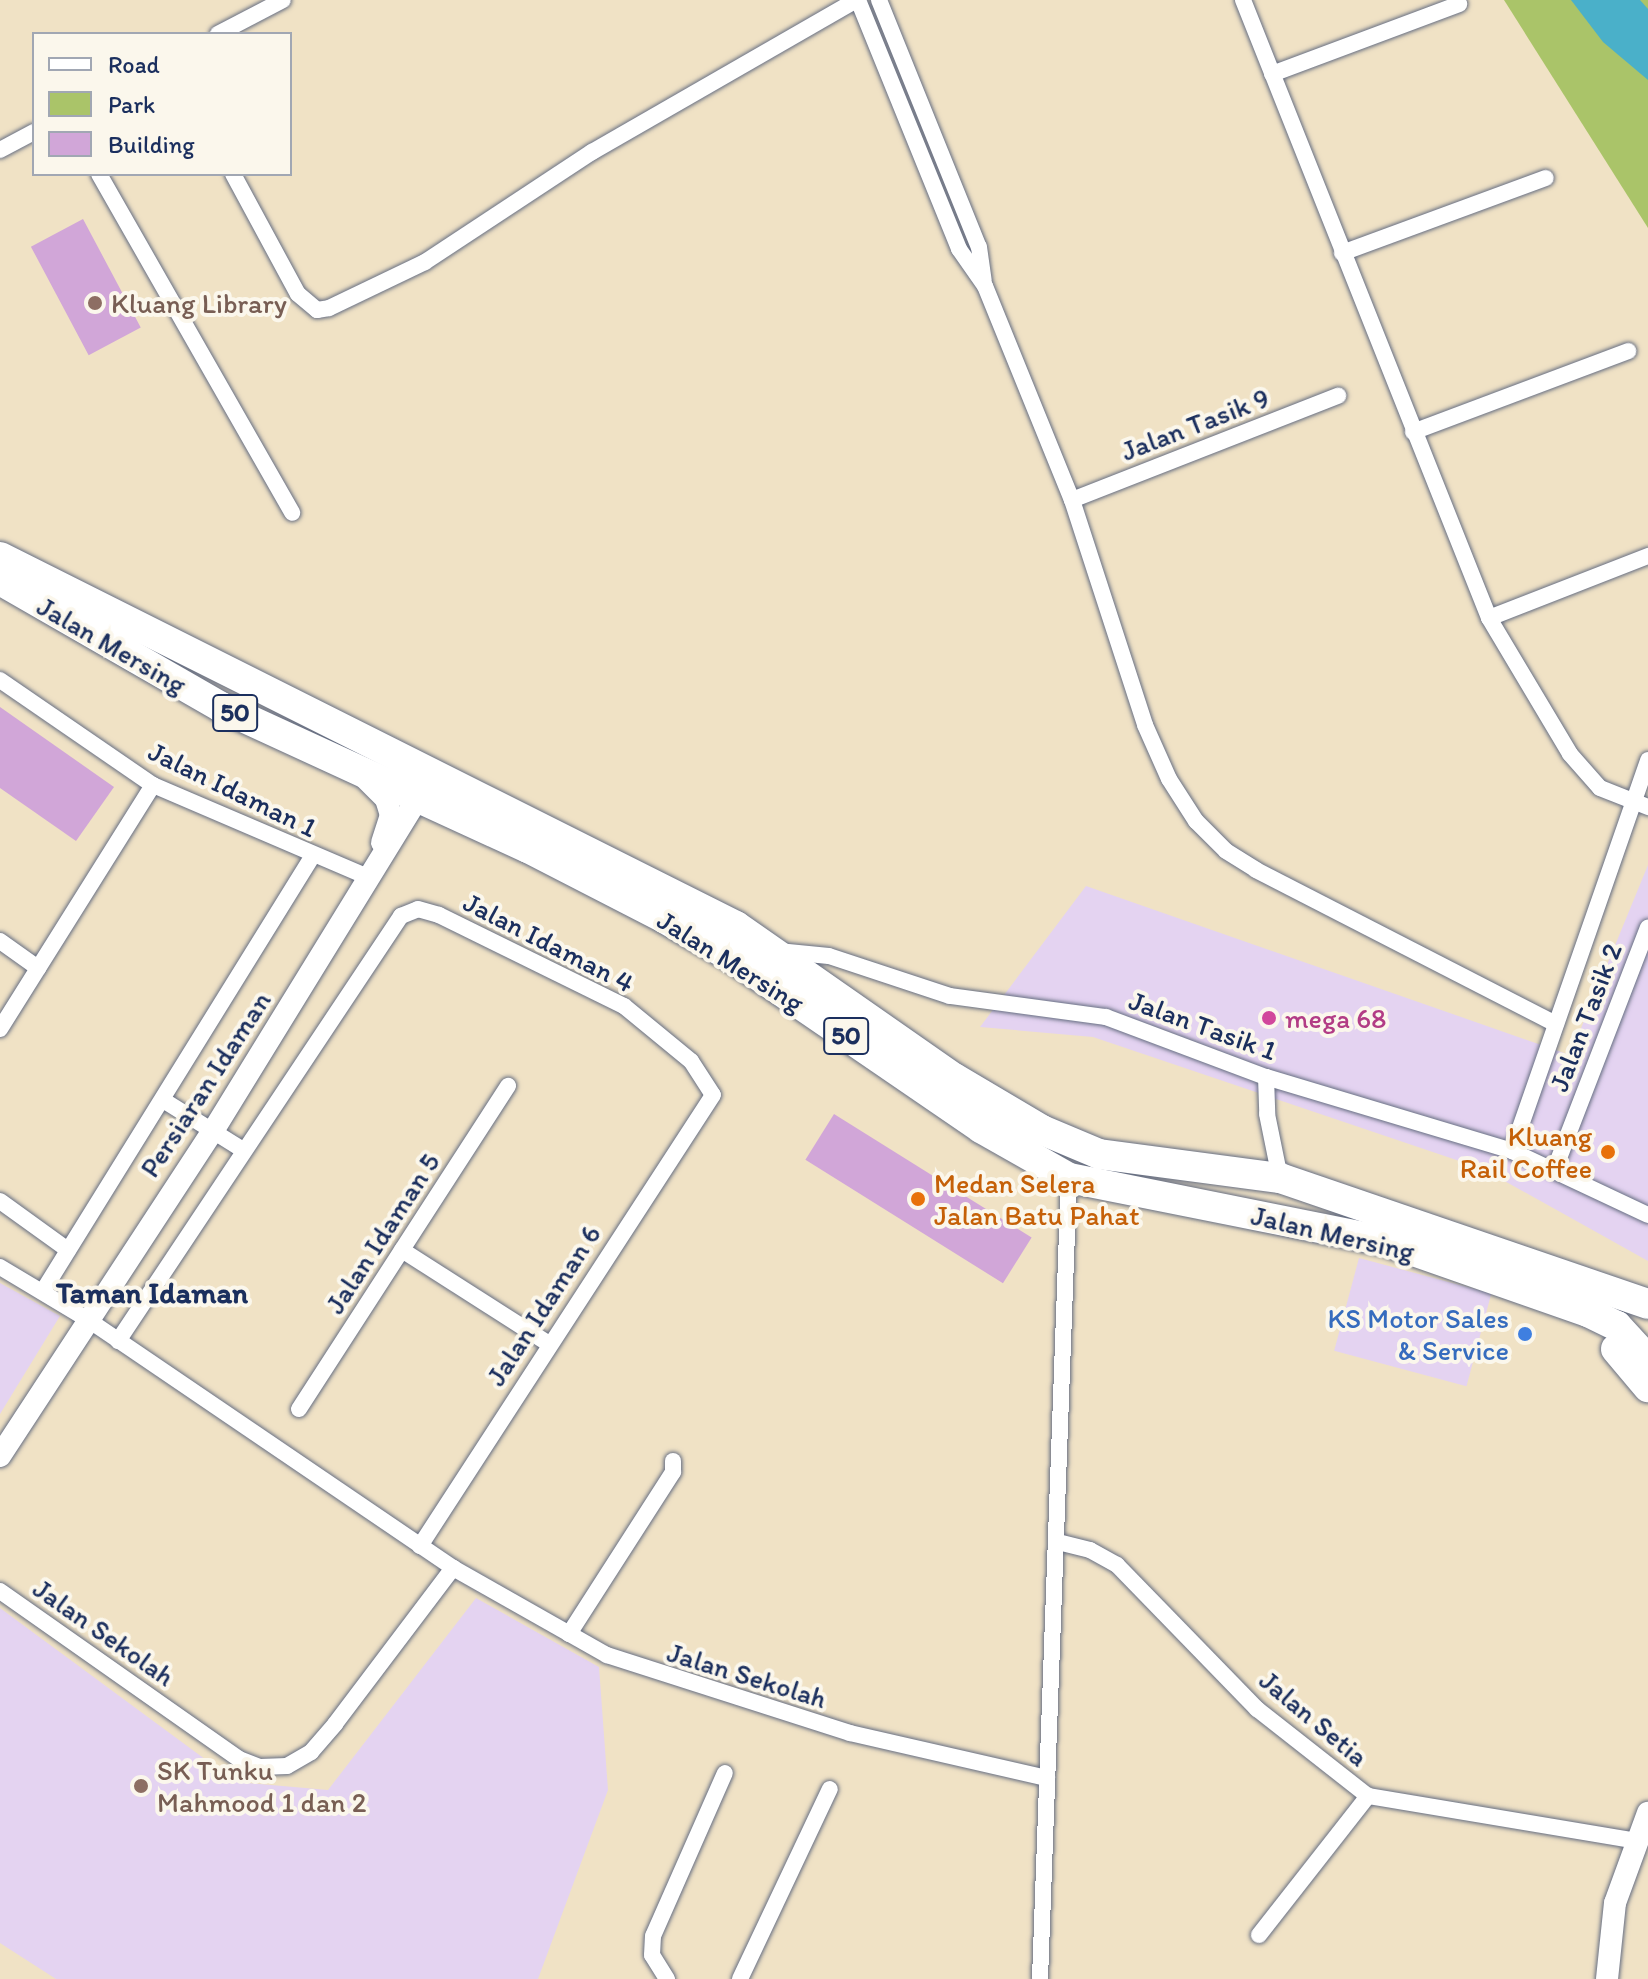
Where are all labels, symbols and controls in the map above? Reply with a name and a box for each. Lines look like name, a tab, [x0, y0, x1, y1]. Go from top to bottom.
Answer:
legend	[32, 32, 292, 176]
text: Road	[108, 50, 160, 79]
text: Park	[108, 90, 155, 119]
text: Building	[108, 130, 195, 159]
place label: Kluang Library	[111, 286, 286, 320]
marker: Kluang Library	[86, 294, 104, 312]
street label: Jalan Tasik 9	[1118, 381, 1272, 467]
street label: Jalan Mersing	[31, 589, 193, 701]
road number: 50	[211, 691, 259, 735]
street label: Jalan Idaman 1	[144, 734, 322, 844]
street label: Jalan Idaman 4	[458, 885, 640, 999]
street label: Jalan Mersing	[651, 903, 811, 1019]
street label: Jalan Tasik 2	[1542, 940, 1628, 1094]
street label: Jalan Tasik 1	[1126, 983, 1280, 1067]
street label: Persiaran Idaman	[133, 985, 277, 1183]
place label: mega 68	[1285, 1001, 1386, 1035]
marker: mega 68	[1260, 1009, 1278, 1027]
road number: 50	[822, 1014, 870, 1058]
place label: Kluang Rail Coffee	[1460, 1119, 1592, 1185]
marker: Kluang Rail Coffee	[1599, 1143, 1617, 1161]
street label: Jalan Idaman 5	[318, 1147, 446, 1319]
place label: Medan Selera Jalan Batu Pahat	[934, 1166, 1138, 1232]
marker: Medan Selera Jalan Batu Pahat	[909, 1190, 927, 1208]
street label: Jalan Mersing	[1248, 1198, 1418, 1268]
street label: Jalan Idaman 6	[479, 1219, 607, 1391]
district label: Taman Idaman	[56, 1275, 248, 1311]
place label: KS Motor Sales & Service	[1327, 1301, 1509, 1367]
marker: KS Motor Sales & Service	[1516, 1325, 1534, 1343]
street label: Jalan Sekolah	[26, 1571, 182, 1693]
street label: Jalan Sekolah	[663, 1635, 831, 1715]
street label: Jalan Setia	[1253, 1663, 1375, 1773]
place label: SK Tunku Mahmood 1 dan 2	[157, 1753, 366, 1819]
marker: SK Tunku Mahmood 1 dan 2	[132, 1777, 150, 1795]

